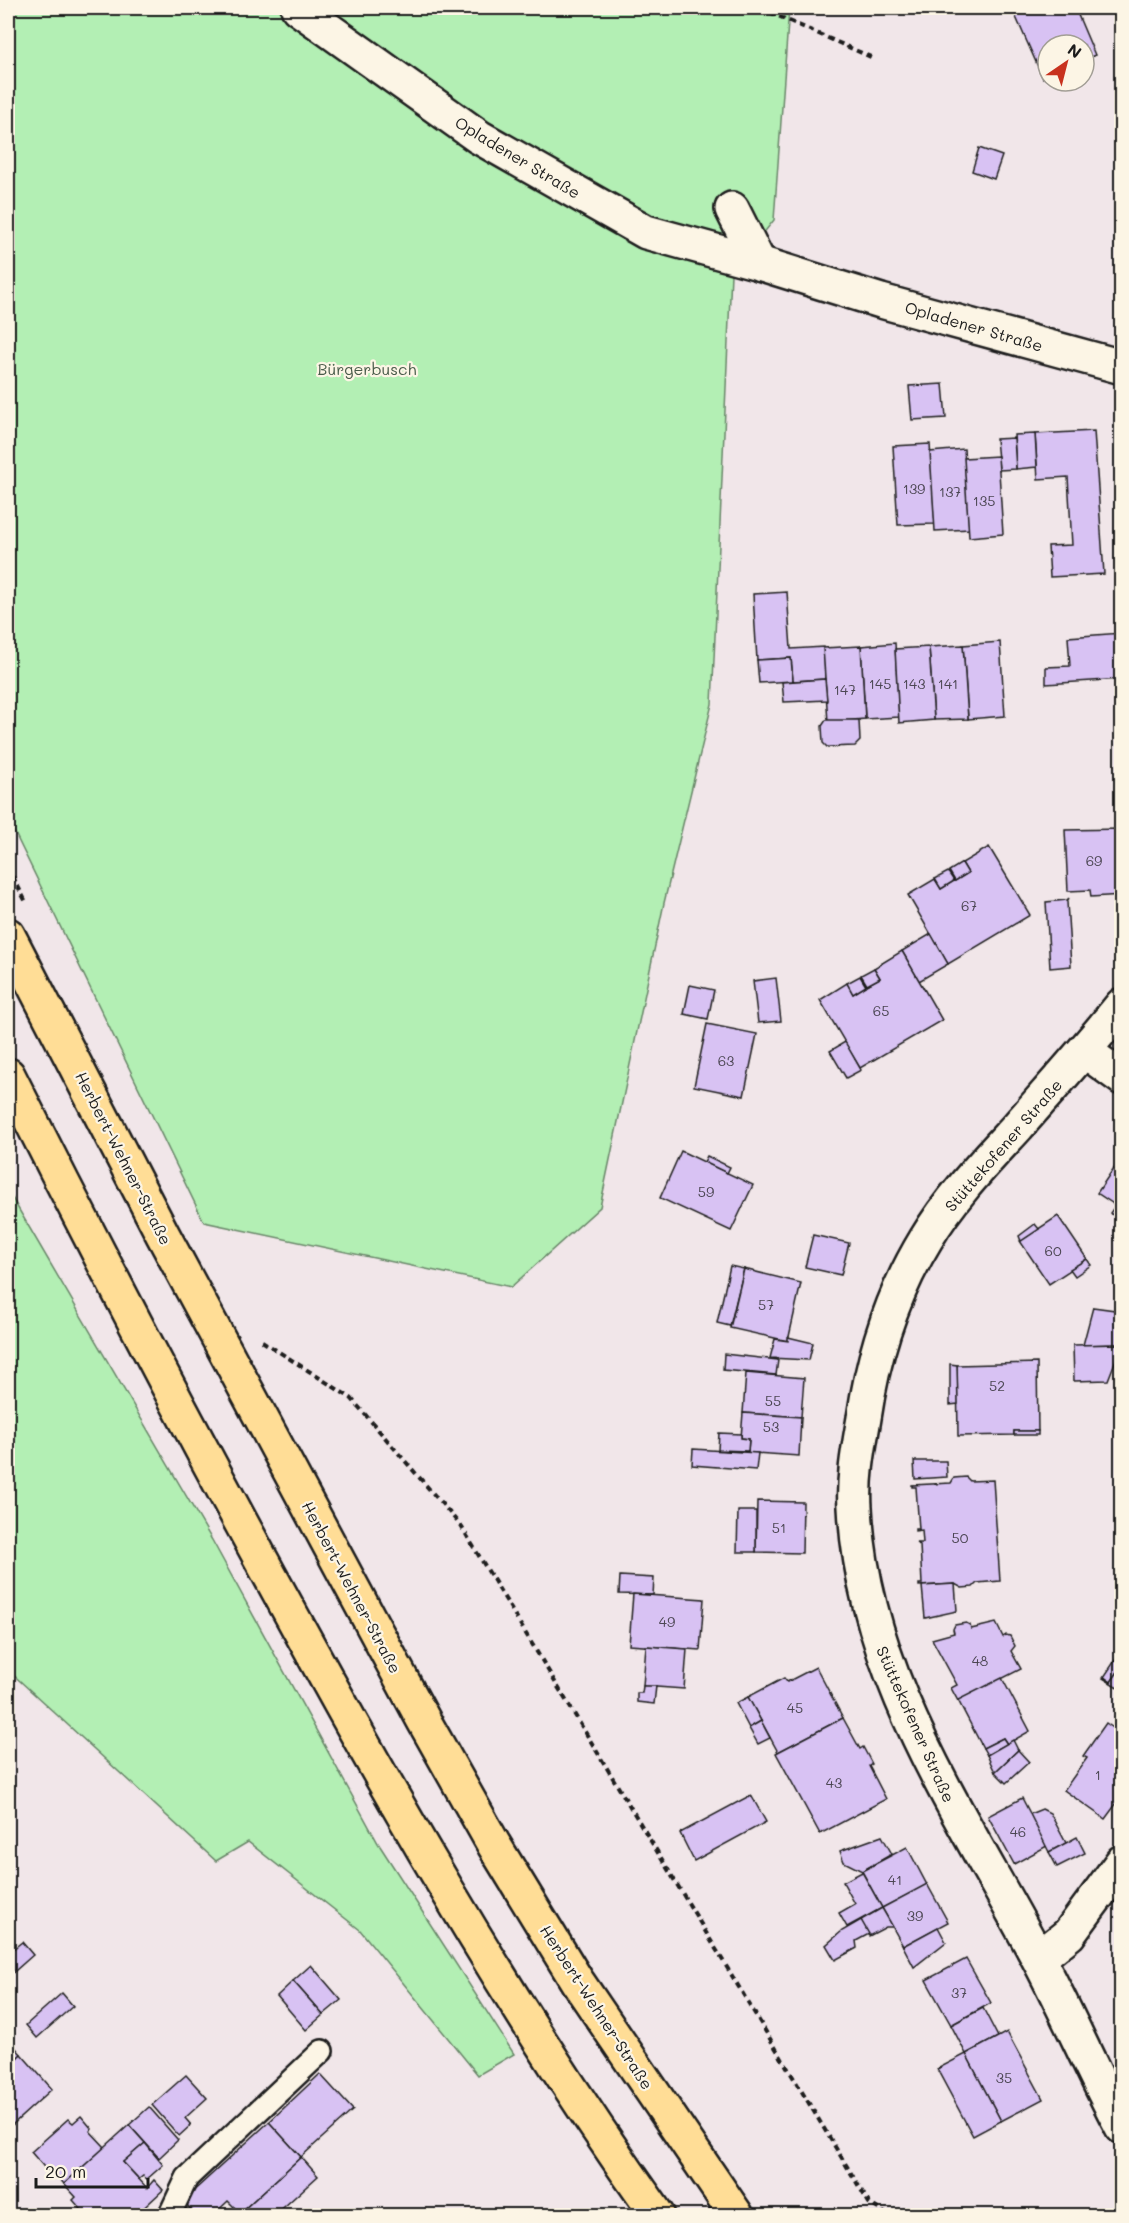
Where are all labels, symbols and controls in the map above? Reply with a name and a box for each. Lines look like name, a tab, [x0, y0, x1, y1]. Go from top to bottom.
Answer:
north arrow	[1036, 33, 1096, 93]
text: N	[1064, 38, 1086, 62]
street label: Opladener Straße	[451, 111, 585, 203]
street label: Opladener Straße	[903, 296, 1045, 356]
park label: Bürgerbusch	[317, 358, 417, 379]
house number: 139	[903, 479, 925, 498]
house number: 137	[939, 482, 961, 501]
house number: 135	[973, 491, 995, 510]
house number: 145	[869, 674, 891, 693]
house number: 143	[903, 674, 925, 693]
house number: 141	[938, 674, 958, 693]
house number: 147	[834, 680, 856, 699]
house number: 69	[1086, 851, 1102, 870]
house number: 67	[961, 896, 977, 915]
house number: 65	[873, 1001, 889, 1020]
house number: 63	[718, 1051, 734, 1070]
street label: Herbert-Wehner-Straße	[71, 1068, 177, 1248]
street label: Stüttekofener Straße	[940, 1074, 1066, 1216]
house number: 59	[698, 1182, 714, 1201]
house number: 60	[1044, 1241, 1062, 1260]
house number: 57	[758, 1295, 774, 1314]
house number: 52	[989, 1376, 1005, 1395]
house number: 55	[765, 1391, 781, 1410]
house number: 53	[763, 1417, 779, 1436]
street label: Herbert-Wehner-Straße	[298, 1497, 406, 1677]
house number: 51	[772, 1518, 786, 1537]
house number: 50	[952, 1528, 969, 1547]
house number: 49	[659, 1612, 675, 1631]
street label: Stüttekofener Straße	[872, 1643, 960, 1805]
house number: 48	[972, 1651, 988, 1670]
house number: 45	[787, 1698, 803, 1717]
house number: 1	[1095, 1765, 1101, 1784]
house number: 43	[826, 1773, 842, 1792]
house number: 46	[1010, 1822, 1026, 1841]
house number: 41	[888, 1870, 902, 1889]
house number: 39	[907, 1906, 923, 1925]
street label: Herbert-Wehner-Straße	[536, 1921, 658, 2093]
house number: 37	[951, 1983, 967, 2002]
house number: 35	[996, 2068, 1012, 2087]
scale bar	[36, 2151, 148, 2189]
text: 20 m	[45, 2159, 86, 2183]

